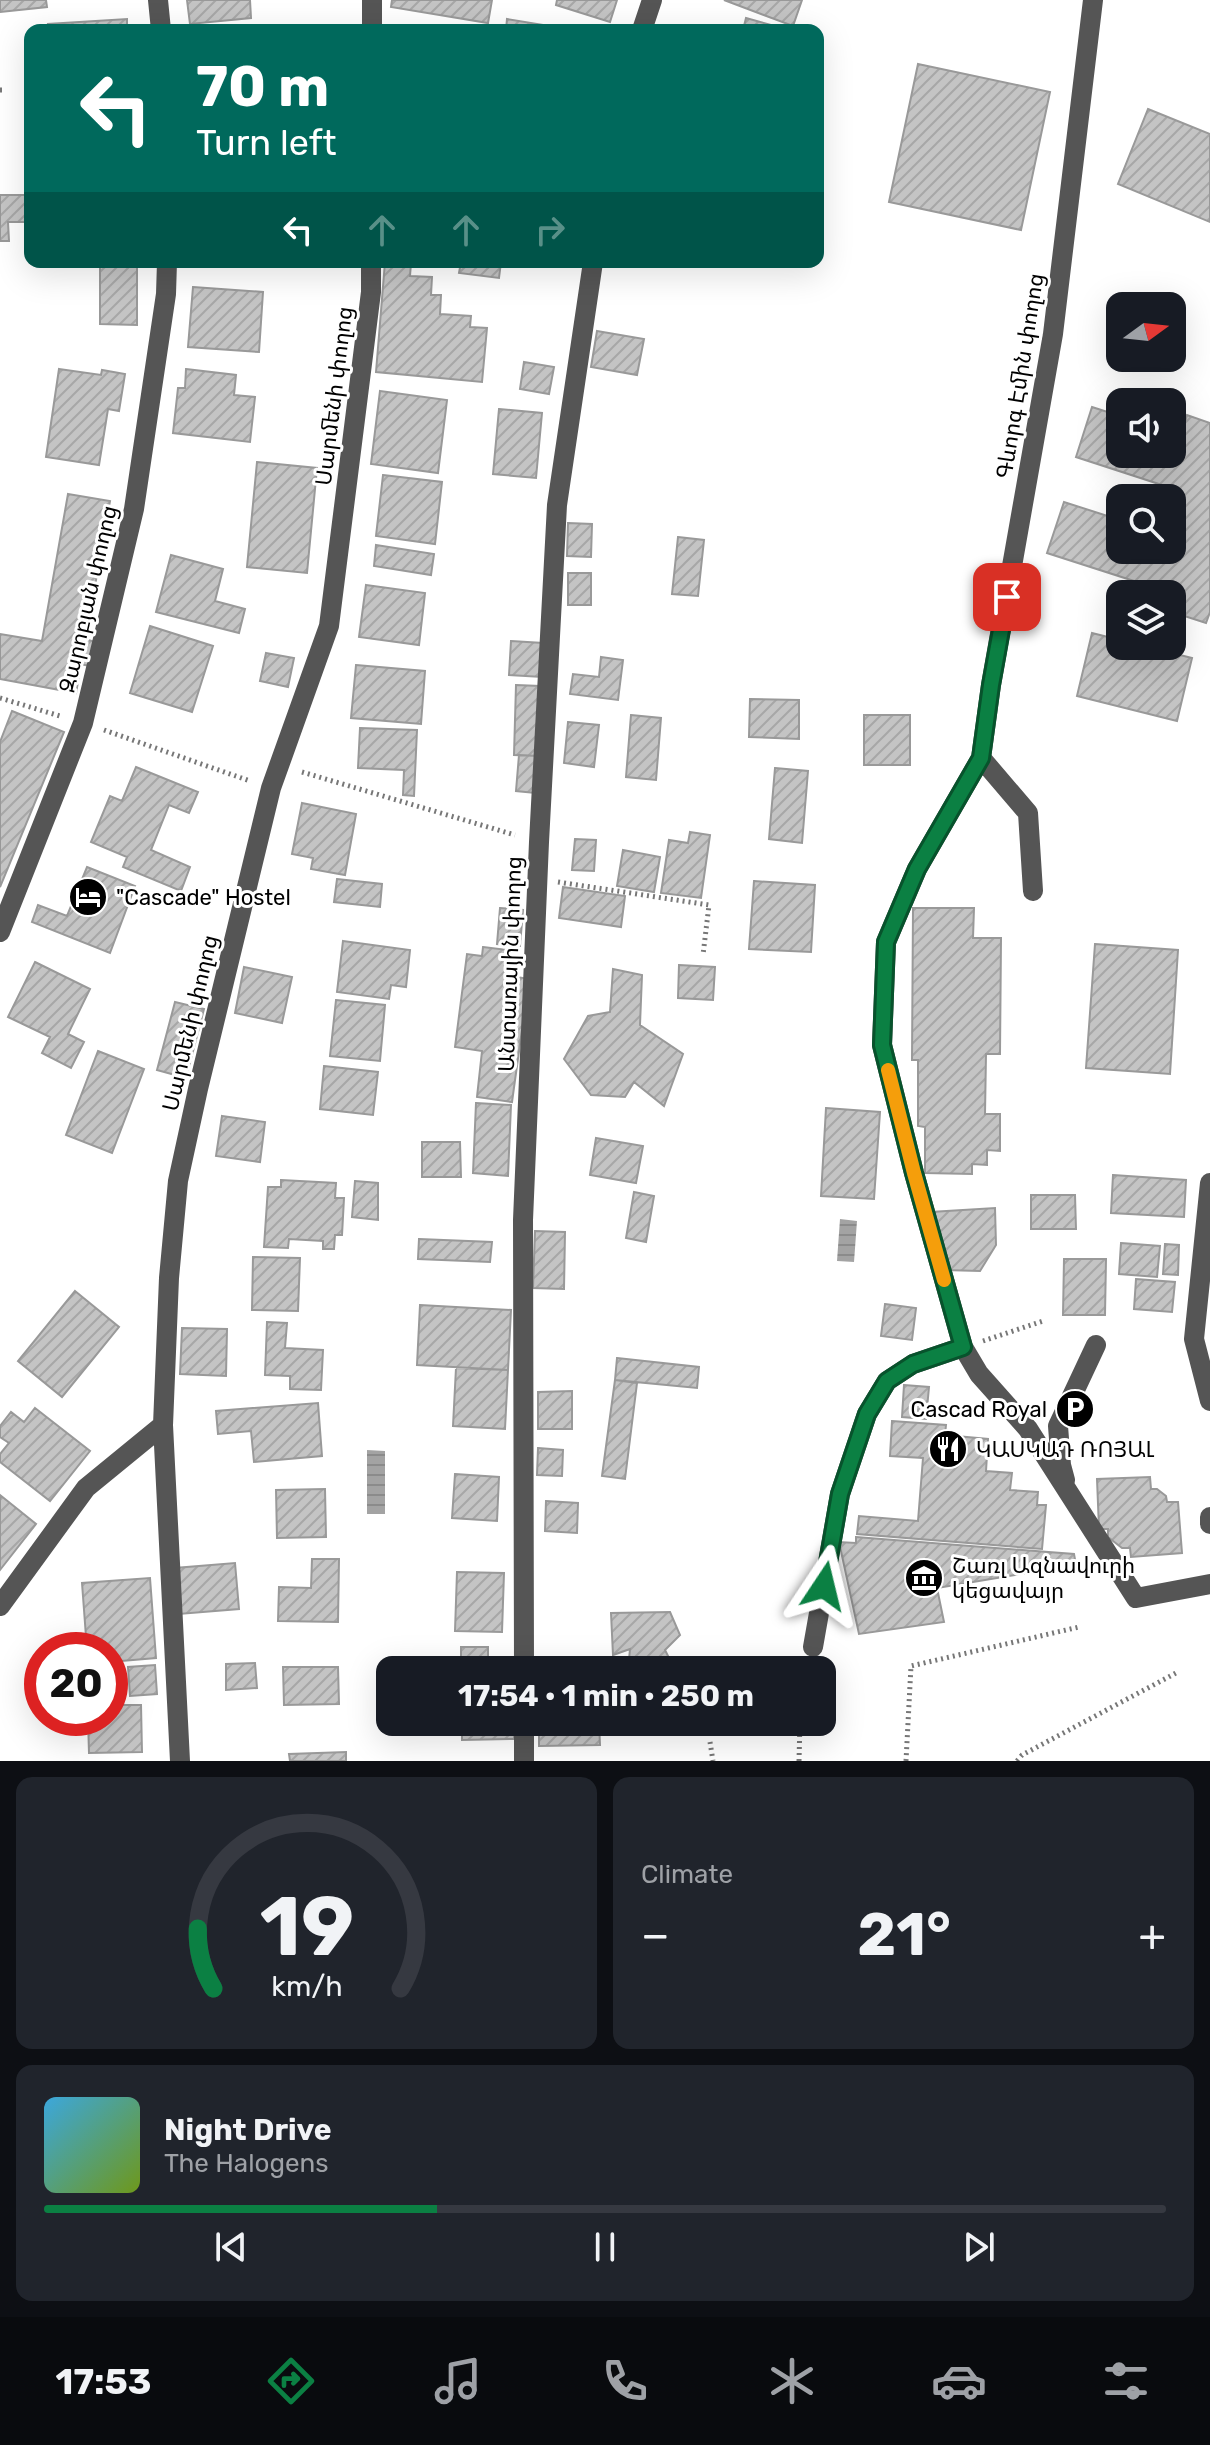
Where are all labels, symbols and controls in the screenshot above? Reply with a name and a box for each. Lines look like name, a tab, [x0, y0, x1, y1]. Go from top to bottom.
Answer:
text: 70 m	[196, 54, 329, 120]
icon: left	[64, 56, 168, 160]
text: Turn left	[196, 121, 337, 164]
icon: left	[276, 208, 320, 252]
icon: ahead	[360, 208, 404, 252]
icon: ahead	[444, 208, 488, 252]
icon: right	[528, 208, 572, 252]
street label: Գևորգ Էմին փողոց	[990, 271, 1050, 481]
north arrow	[1106, 292, 1186, 372]
map controls	[1106, 292, 1186, 660]
street label: Սարմենի փողոց	[310, 305, 358, 487]
button: sound	[1106, 388, 1186, 468]
button: search	[1106, 484, 1186, 564]
street label: Զարոբյան փողոց	[53, 503, 123, 695]
pin	[973, 563, 1041, 631]
icon: arrive	[985, 575, 1029, 619]
button: layers	[1106, 580, 1186, 660]
street label: Անտառային փողոց	[493, 856, 527, 1072]
hotel icon: "Cascade" Hostel	[67, 876, 109, 918]
place label: "Cascade" Hostel	[116, 884, 291, 911]
street label: Սարմենի փողոց	[157, 932, 223, 1114]
parking icon: Cascad Royal	[1054, 1388, 1096, 1430]
place label: Cascad Royal	[911, 1396, 1047, 1423]
restaurant icon: ԿԱՍԿԱԴ ՌՈՅԱԼ	[927, 1428, 969, 1470]
place label: ԿԱՍԿԱԴ ՌՈՅԱԼ	[976, 1436, 1155, 1463]
position arrow	[782, 1544, 866, 1628]
place label: Շառլ Ազնավուրի կեցավայր	[952, 1552, 1135, 1604]
museum icon: Շառլ Ազնավուրի կեցավայր	[903, 1557, 945, 1599]
speed limit sign: 20	[24, 1632, 128, 1736]
text: 17:54 · 1 min · 250 m	[458, 1678, 754, 1714]
text: Climate	[641, 1859, 733, 1890]
text: 19	[259, 1877, 354, 1976]
text: 21°	[857, 1899, 951, 1970]
text: −	[641, 1909, 670, 1961]
text: +	[1139, 1909, 1166, 1961]
text: km/h	[271, 1969, 342, 2003]
text: Night Drive	[164, 2112, 332, 2148]
text: The Halogens	[164, 2148, 329, 2179]
icon: previous	[209, 2225, 253, 2269]
icon: pause	[583, 2225, 627, 2269]
icon: next	[957, 2225, 1001, 2269]
icon: directions	[263, 2353, 319, 2409]
icon: music	[430, 2353, 486, 2409]
icon: phone	[597, 2353, 653, 2409]
icon: climate	[764, 2353, 820, 2409]
icon: car	[931, 2353, 987, 2409]
icon: filters	[1098, 2353, 1154, 2409]
text: 17:53	[56, 2360, 152, 2403]

